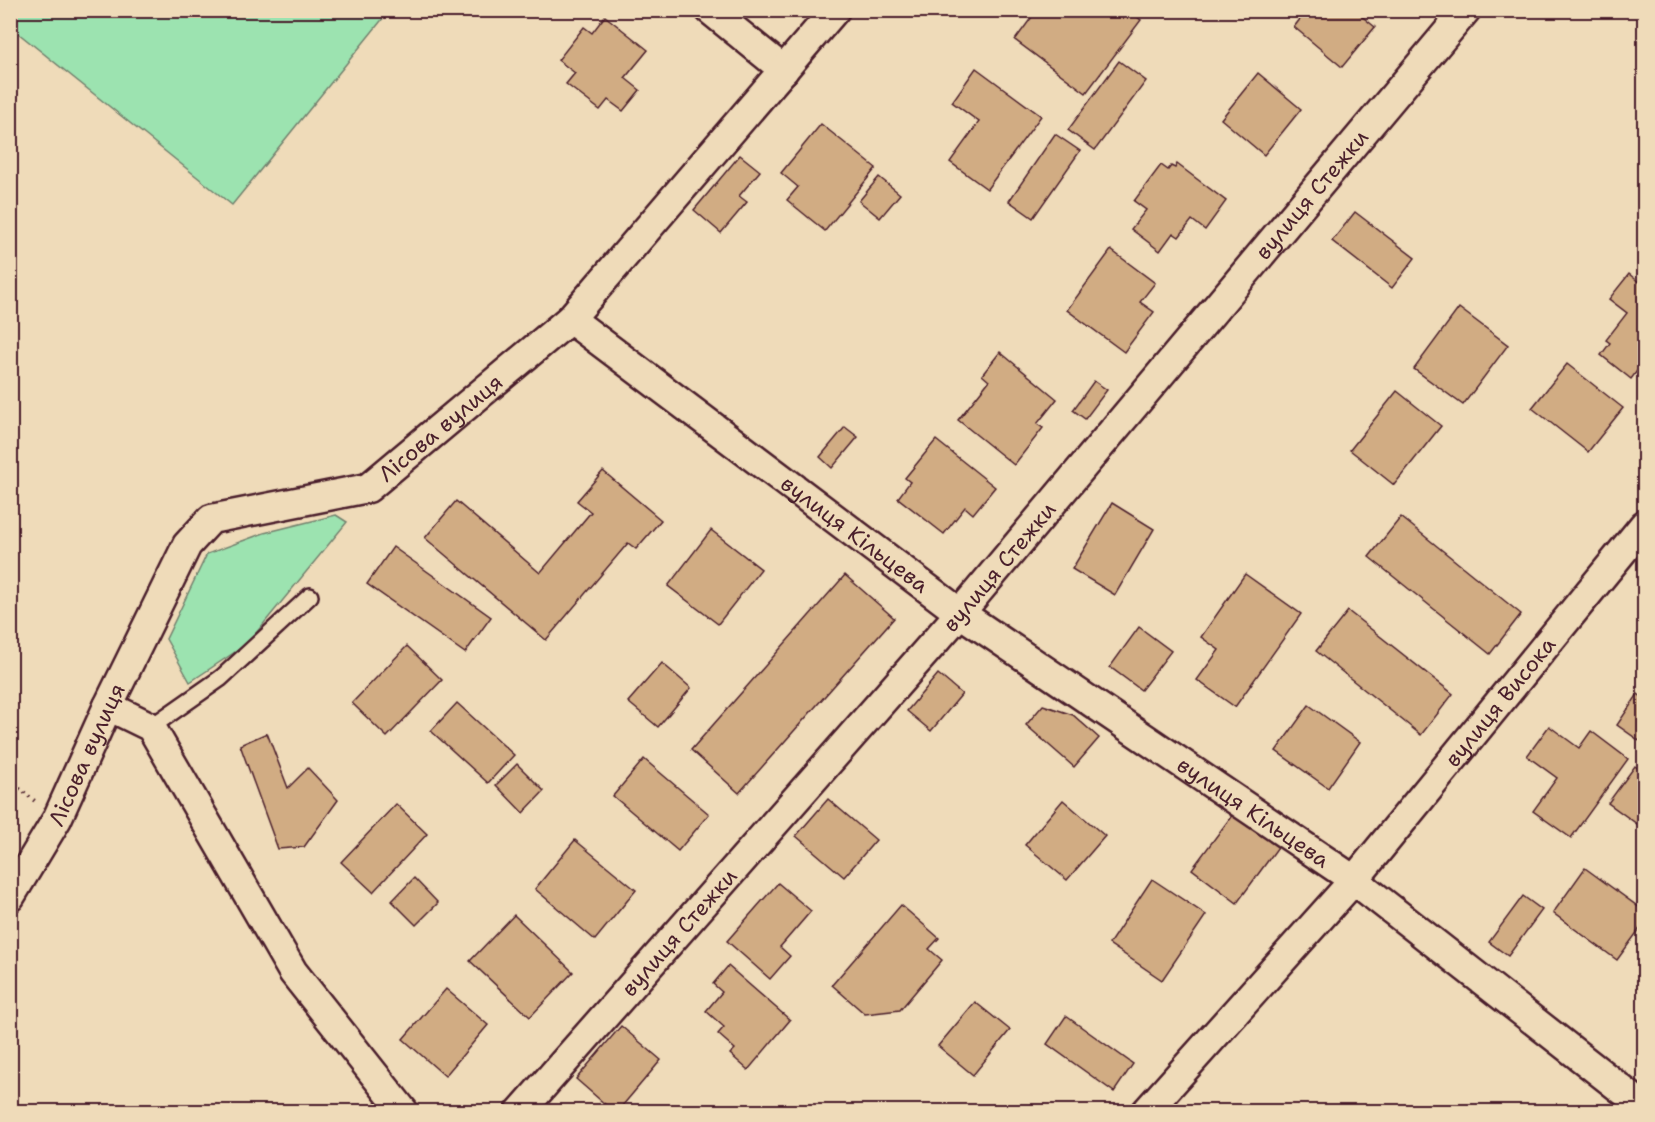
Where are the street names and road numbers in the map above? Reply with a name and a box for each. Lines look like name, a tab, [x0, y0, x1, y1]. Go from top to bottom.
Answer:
street label: вулиця Стежки	[1248, 123, 1375, 265]
street label: Лісова вулиця	[372, 367, 508, 488]
street label: вулиця Кільцева	[775, 469, 935, 599]
street label: вулиця Стежки	[936, 495, 1062, 638]
street label: вулиця Висока	[1438, 630, 1562, 773]
street label: Лісова вулиця	[41, 678, 132, 830]
street label: вулиця Кільцева	[1172, 750, 1336, 874]
street label: вулиця Стежки	[614, 862, 743, 1002]

